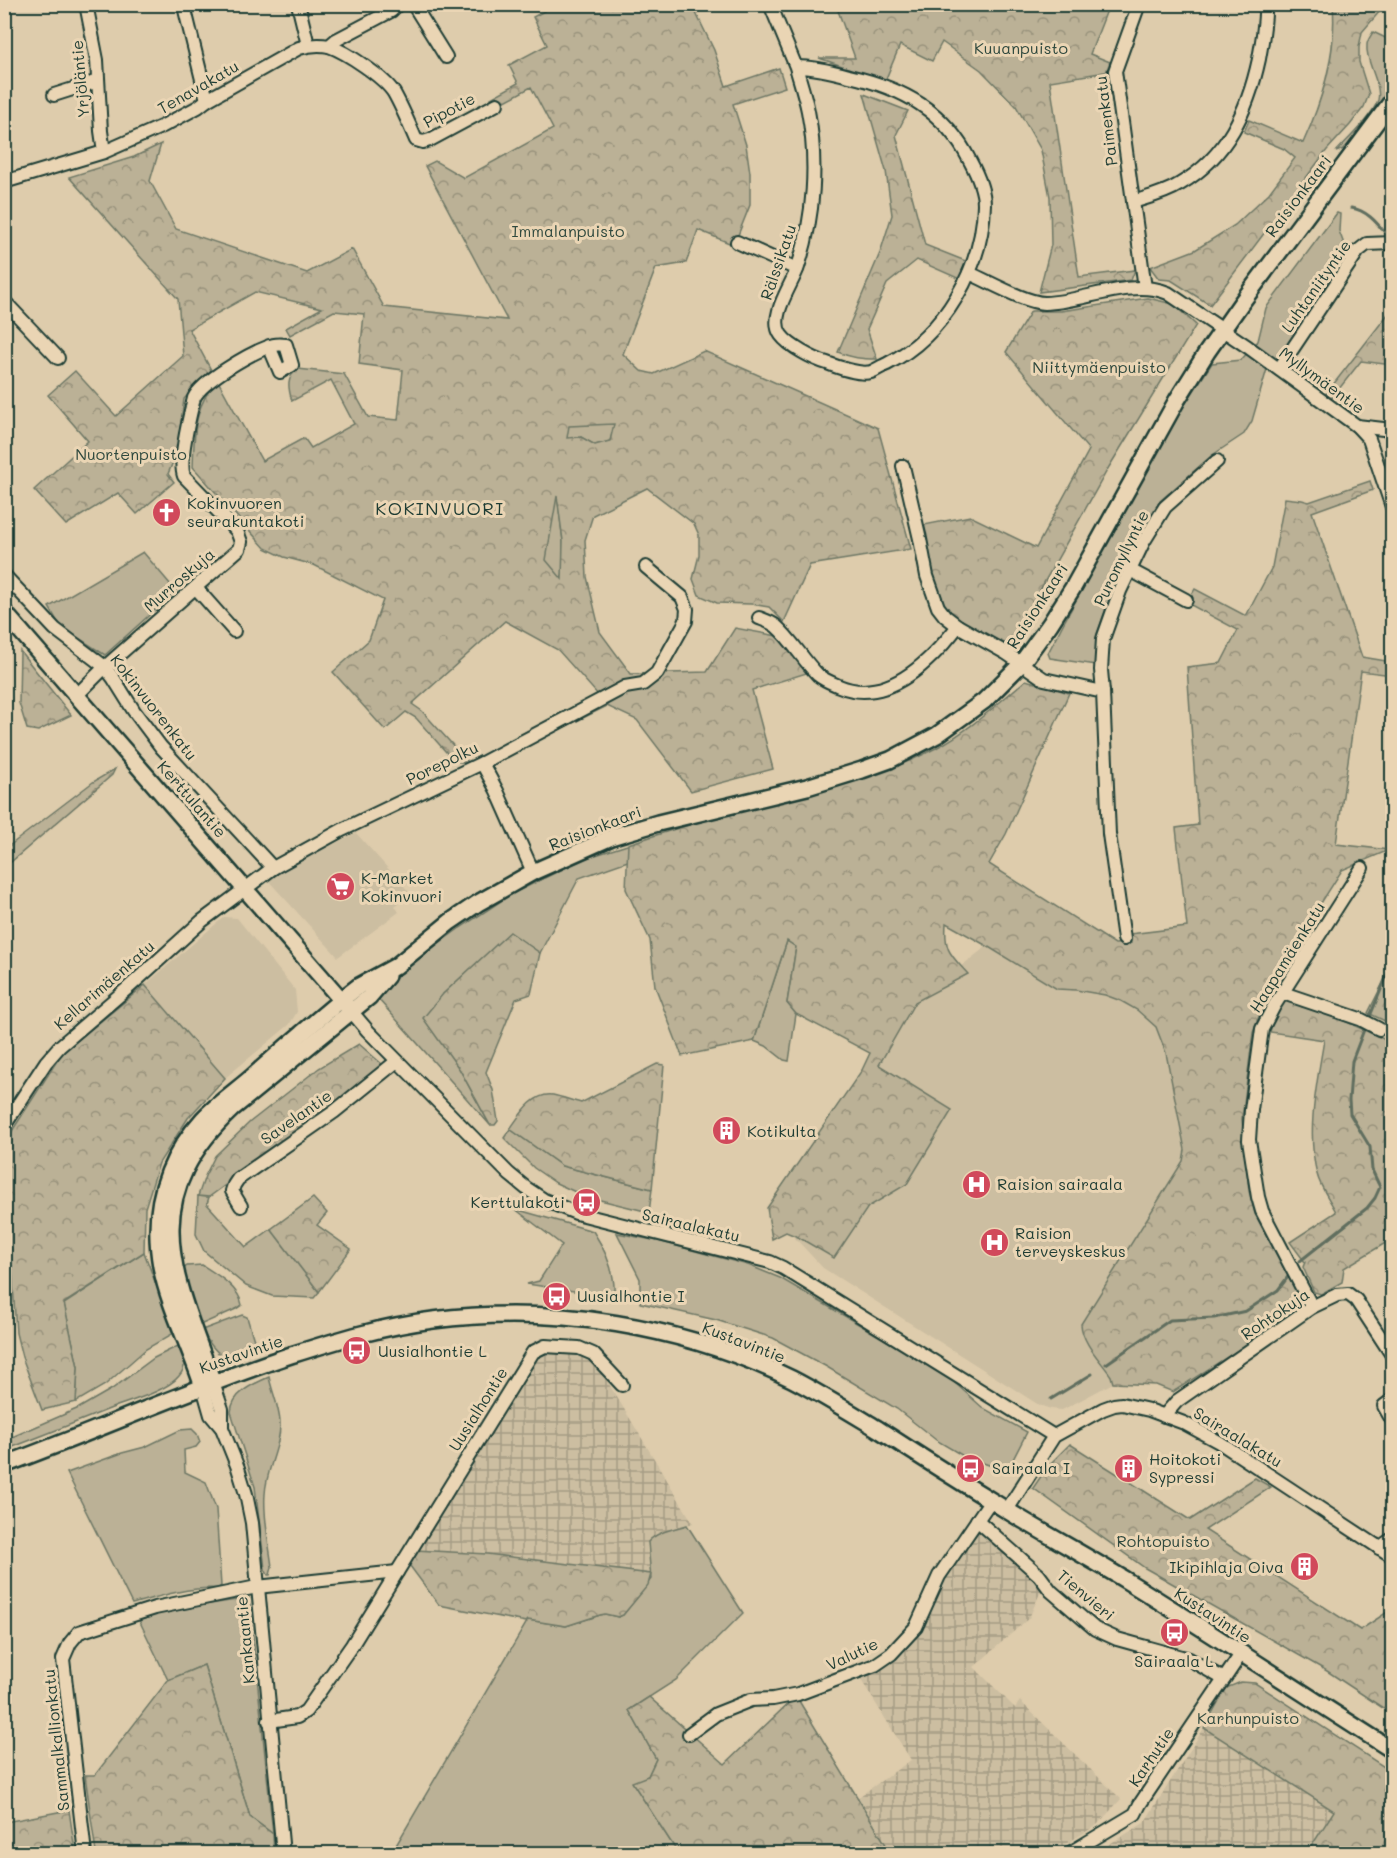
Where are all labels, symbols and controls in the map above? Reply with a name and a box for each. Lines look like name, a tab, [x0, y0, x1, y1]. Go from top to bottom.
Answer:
park label: Kuuanpuisto	[974, 37, 1068, 58]
street label: Yrjöläntie	[66, 39, 93, 119]
street label: Tenavakatu	[153, 55, 242, 118]
street label: Paimenkatu	[1090, 75, 1121, 167]
street label: Pipotie	[419, 87, 478, 132]
street label: Raisionkaari	[1260, 150, 1335, 241]
park label: Immalanpuisto	[511, 220, 625, 241]
street label: Rälssikatu	[755, 221, 800, 303]
street label: Luhtaniityntie	[1276, 235, 1355, 336]
street label: Myllymäentie	[1275, 341, 1369, 418]
park label: Niittymäenpuisto	[1032, 356, 1166, 377]
park label: Nuortenpuisto	[75, 443, 187, 464]
place label: Kokinvuoren seurakuntakoti	[187, 492, 304, 531]
church icon: Kokinvuoren seurakuntakoti	[150, 496, 182, 528]
district label: KOKINVUORI	[375, 496, 505, 520]
street label: Puromyllyntie	[1088, 506, 1153, 609]
street label: Murroskuja	[139, 543, 219, 616]
street label: Raisionkaari	[1001, 559, 1072, 652]
street label: Kokinvuorenkatu	[106, 649, 202, 764]
street label: Porepolku	[402, 736, 481, 789]
street label: Kerttulantie	[153, 756, 232, 841]
street label: Raisionkaari	[546, 800, 644, 855]
place label: K-Market Kokinvuori	[361, 867, 442, 906]
supermarket icon: K-Market Kokinvuori	[324, 871, 356, 903]
street label: Haapamäenkatu	[1244, 897, 1329, 1016]
street label: Kellarimäenkatu	[49, 935, 158, 1034]
street label: Savelantie	[256, 1084, 335, 1149]
building icon: Kotikulta	[710, 1115, 742, 1147]
place label: Kotikulta	[747, 1120, 816, 1141]
hospital icon: Raision sairaala	[960, 1168, 992, 1200]
place label: Raision sairaala	[997, 1173, 1123, 1194]
bus stop icon: Kerttulakoti	[570, 1186, 602, 1218]
place label: Kerttulakoti	[471, 1191, 565, 1212]
street label: Sairaalakatu	[640, 1203, 742, 1246]
place label: Raision terveyskeskus	[1015, 1222, 1126, 1261]
hospital icon: Raision terveyskeskus	[978, 1226, 1010, 1258]
bus stop icon: Uusialhontie I	[540, 1280, 572, 1312]
street label: Rohtokuja	[1237, 1283, 1313, 1344]
place label: Uusialhontie I	[577, 1285, 684, 1306]
street label: Kustavintie	[700, 1316, 789, 1367]
street label: Kustavintie	[196, 1329, 286, 1378]
bus stop icon: Uusialhontie L	[341, 1335, 373, 1367]
place label: Uusialhontie L	[378, 1340, 487, 1361]
street label: Uusialhontie	[443, 1363, 512, 1455]
street label: Sairaalakatu	[1190, 1402, 1287, 1471]
place label: Hoitokoti Sypressi	[1149, 1448, 1221, 1487]
bus stop icon: Sairaala I	[955, 1452, 987, 1484]
building icon: Hoitokoti Sypressi	[1112, 1452, 1144, 1484]
place label: Sairaala I	[992, 1457, 1070, 1478]
park label: Rohtopuisto	[1116, 1530, 1210, 1551]
building icon: Ikipihlaja Oiva	[1289, 1551, 1321, 1583]
place label: Ikipihlaja Oiva	[1169, 1556, 1284, 1577]
street label: Tienvieri	[1053, 1564, 1119, 1625]
street label: Kustavintie	[1171, 1582, 1256, 1647]
street label: Kankaantie	[230, 1595, 259, 1685]
bus stop icon: Sairaala L	[1158, 1617, 1190, 1649]
street label: Valutie	[822, 1632, 881, 1675]
place label: Sairaala L	[1134, 1650, 1214, 1671]
street label: Sammalkallionkatu	[38, 1668, 73, 1812]
park label: Karhunpuisto	[1197, 1707, 1299, 1728]
street label: Karhutie	[1123, 1723, 1178, 1791]

